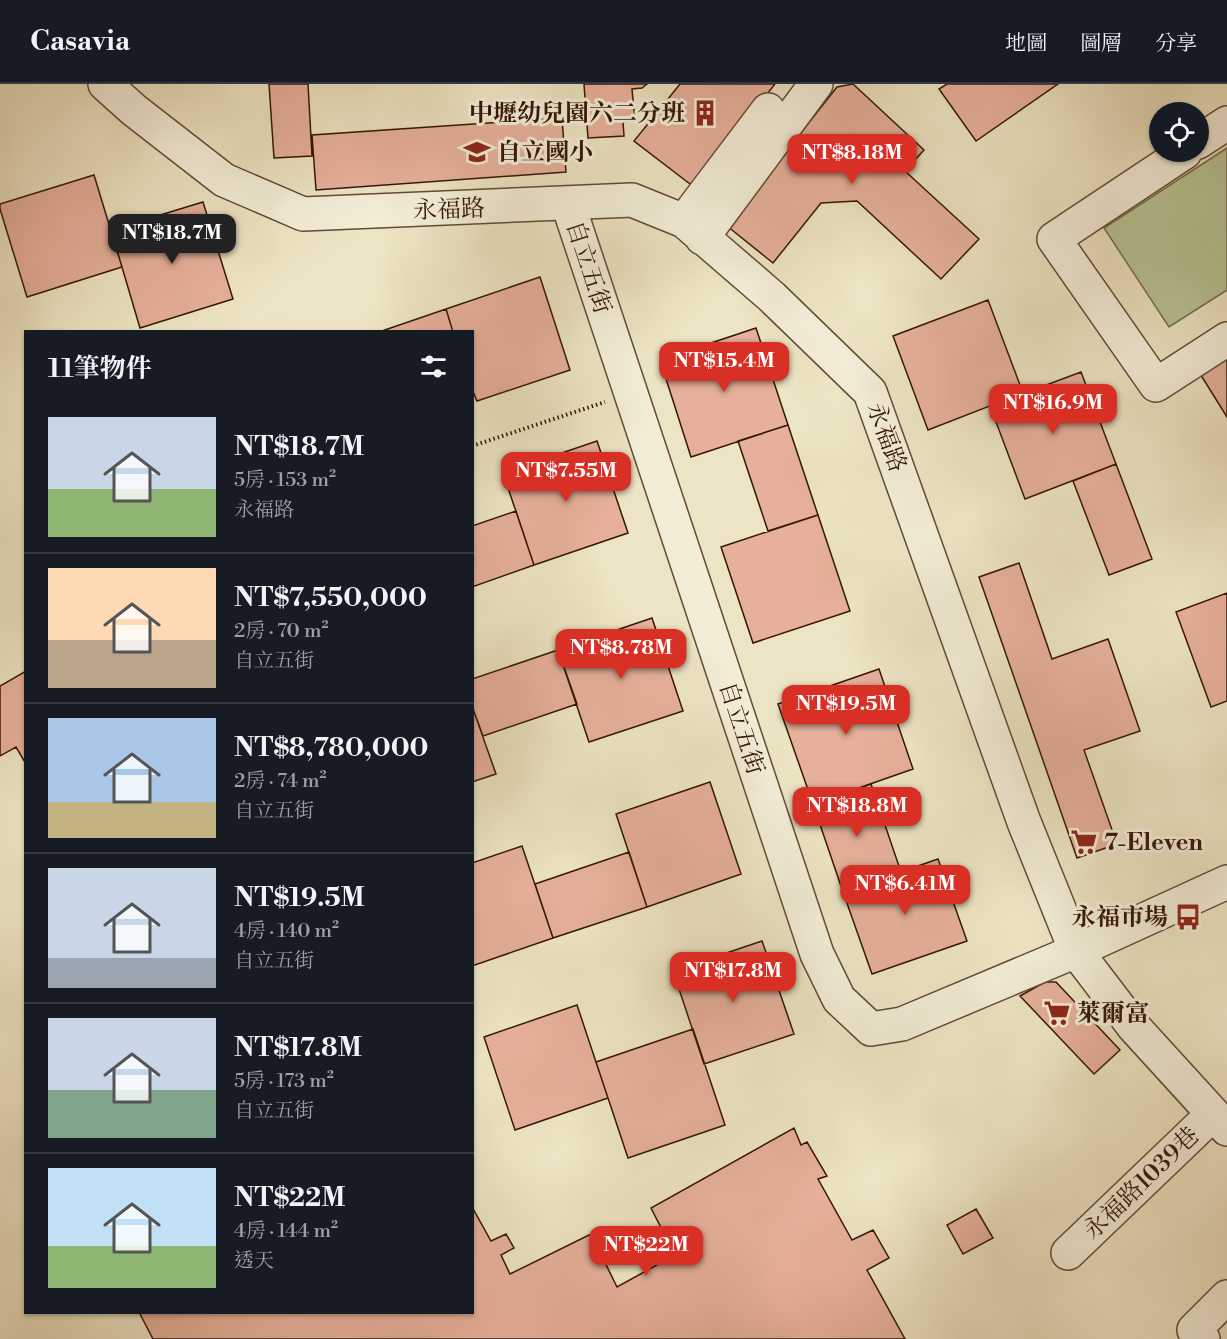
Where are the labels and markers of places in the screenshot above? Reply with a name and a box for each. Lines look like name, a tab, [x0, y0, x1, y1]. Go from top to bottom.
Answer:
building icon: 中壢幼兒園六二分班	[690, 98, 720, 128]
place label: 中壢幼兒園六二分班	[469, 99, 685, 129]
pin: NT$8.18M	[790, 134, 914, 185]
school or university icon: 自立國小	[462, 137, 492, 167]
place label: 自立國小	[497, 138, 593, 168]
pin: NT$18.7M	[110, 214, 234, 265]
pin: NT$15.4M	[662, 342, 786, 393]
pin: NT$16.9M	[991, 384, 1115, 435]
pin: NT$7.55M	[504, 452, 628, 503]
pin: NT$8.78M	[559, 629, 683, 680]
pin: NT$19.5M	[784, 685, 908, 736]
pin: NT$18.8M	[795, 787, 919, 838]
supermarket icon: 7-Eleven	[1069, 827, 1099, 857]
place label: 7-Eleven	[1104, 828, 1203, 858]
pin: NT$6.41M	[843, 865, 967, 916]
bus stop icon: 永福市場	[1173, 902, 1203, 932]
place label: 永福市場	[1072, 903, 1168, 933]
pin: NT$17.8M	[671, 952, 795, 1003]
supermarket icon: 萊爾富	[1042, 998, 1072, 1028]
place label: 萊爾富	[1077, 999, 1149, 1029]
pin: NT$22M	[597, 1226, 695, 1277]

